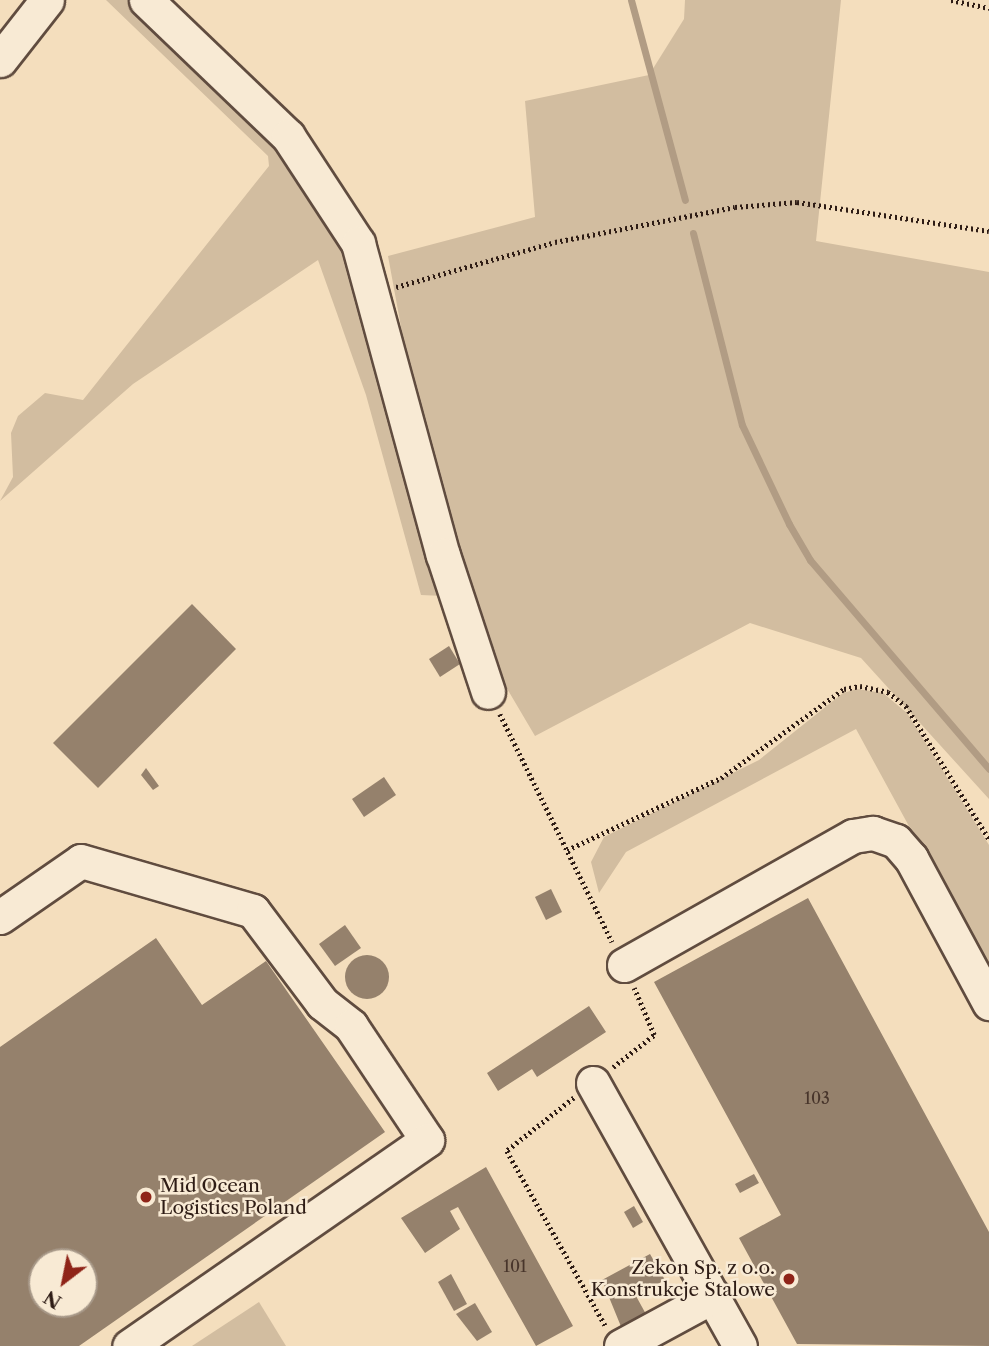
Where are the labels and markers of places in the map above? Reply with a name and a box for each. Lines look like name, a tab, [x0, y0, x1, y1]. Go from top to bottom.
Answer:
place label: Mid Ocean Logistics Poland	[160, 1175, 307, 1219]
marker: Mid Ocean Logistics Poland	[138, 1189, 154, 1205]
place label: Zekon Sp. z o.o. Konstrukcje Stalowe	[591, 1257, 775, 1301]
marker: Zekon Sp. z o.o. Konstrukcje Stalowe	[781, 1271, 797, 1287]

